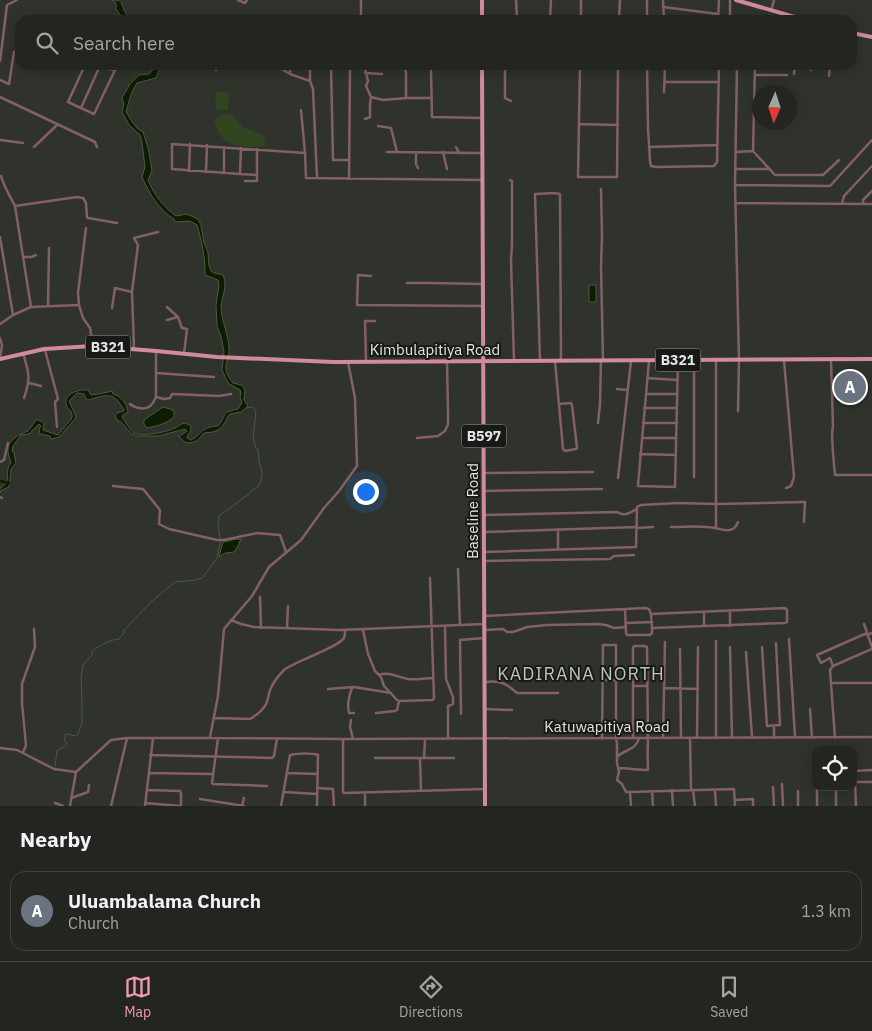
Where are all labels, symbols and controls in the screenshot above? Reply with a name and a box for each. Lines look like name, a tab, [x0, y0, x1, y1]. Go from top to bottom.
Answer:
search box	[15, 15, 857, 70]
icon: search	[33, 29, 61, 57]
text: Search here	[73, 31, 175, 55]
north arrow	[752, 85, 797, 130]
road number: B321	[86, 336, 130, 358]
street label: Kimbulapitiya Road	[370, 340, 500, 359]
road number: B321	[656, 348, 700, 372]
pin: A	[834, 368, 866, 406]
road number: B597	[462, 424, 506, 448]
street label: Baseline Road	[463, 463, 482, 559]
your location	[353, 479, 379, 505]
district label: KADIRANA NORTH	[497, 662, 665, 685]
street label: Katuwapitiya Road	[544, 717, 670, 736]
map controls	[812, 746, 857, 791]
button: locate	[812, 746, 857, 791]
text: Nearby	[20, 825, 91, 853]
text: Uluambalama Church	[68, 889, 261, 913]
text: A	[32, 901, 42, 921]
text: 1.3 km	[801, 901, 851, 921]
text: Church	[68, 913, 119, 933]
tab: Map	[124, 973, 152, 1021]
tab: Directions	[399, 973, 463, 1021]
tab: Saved	[710, 973, 748, 1021]

